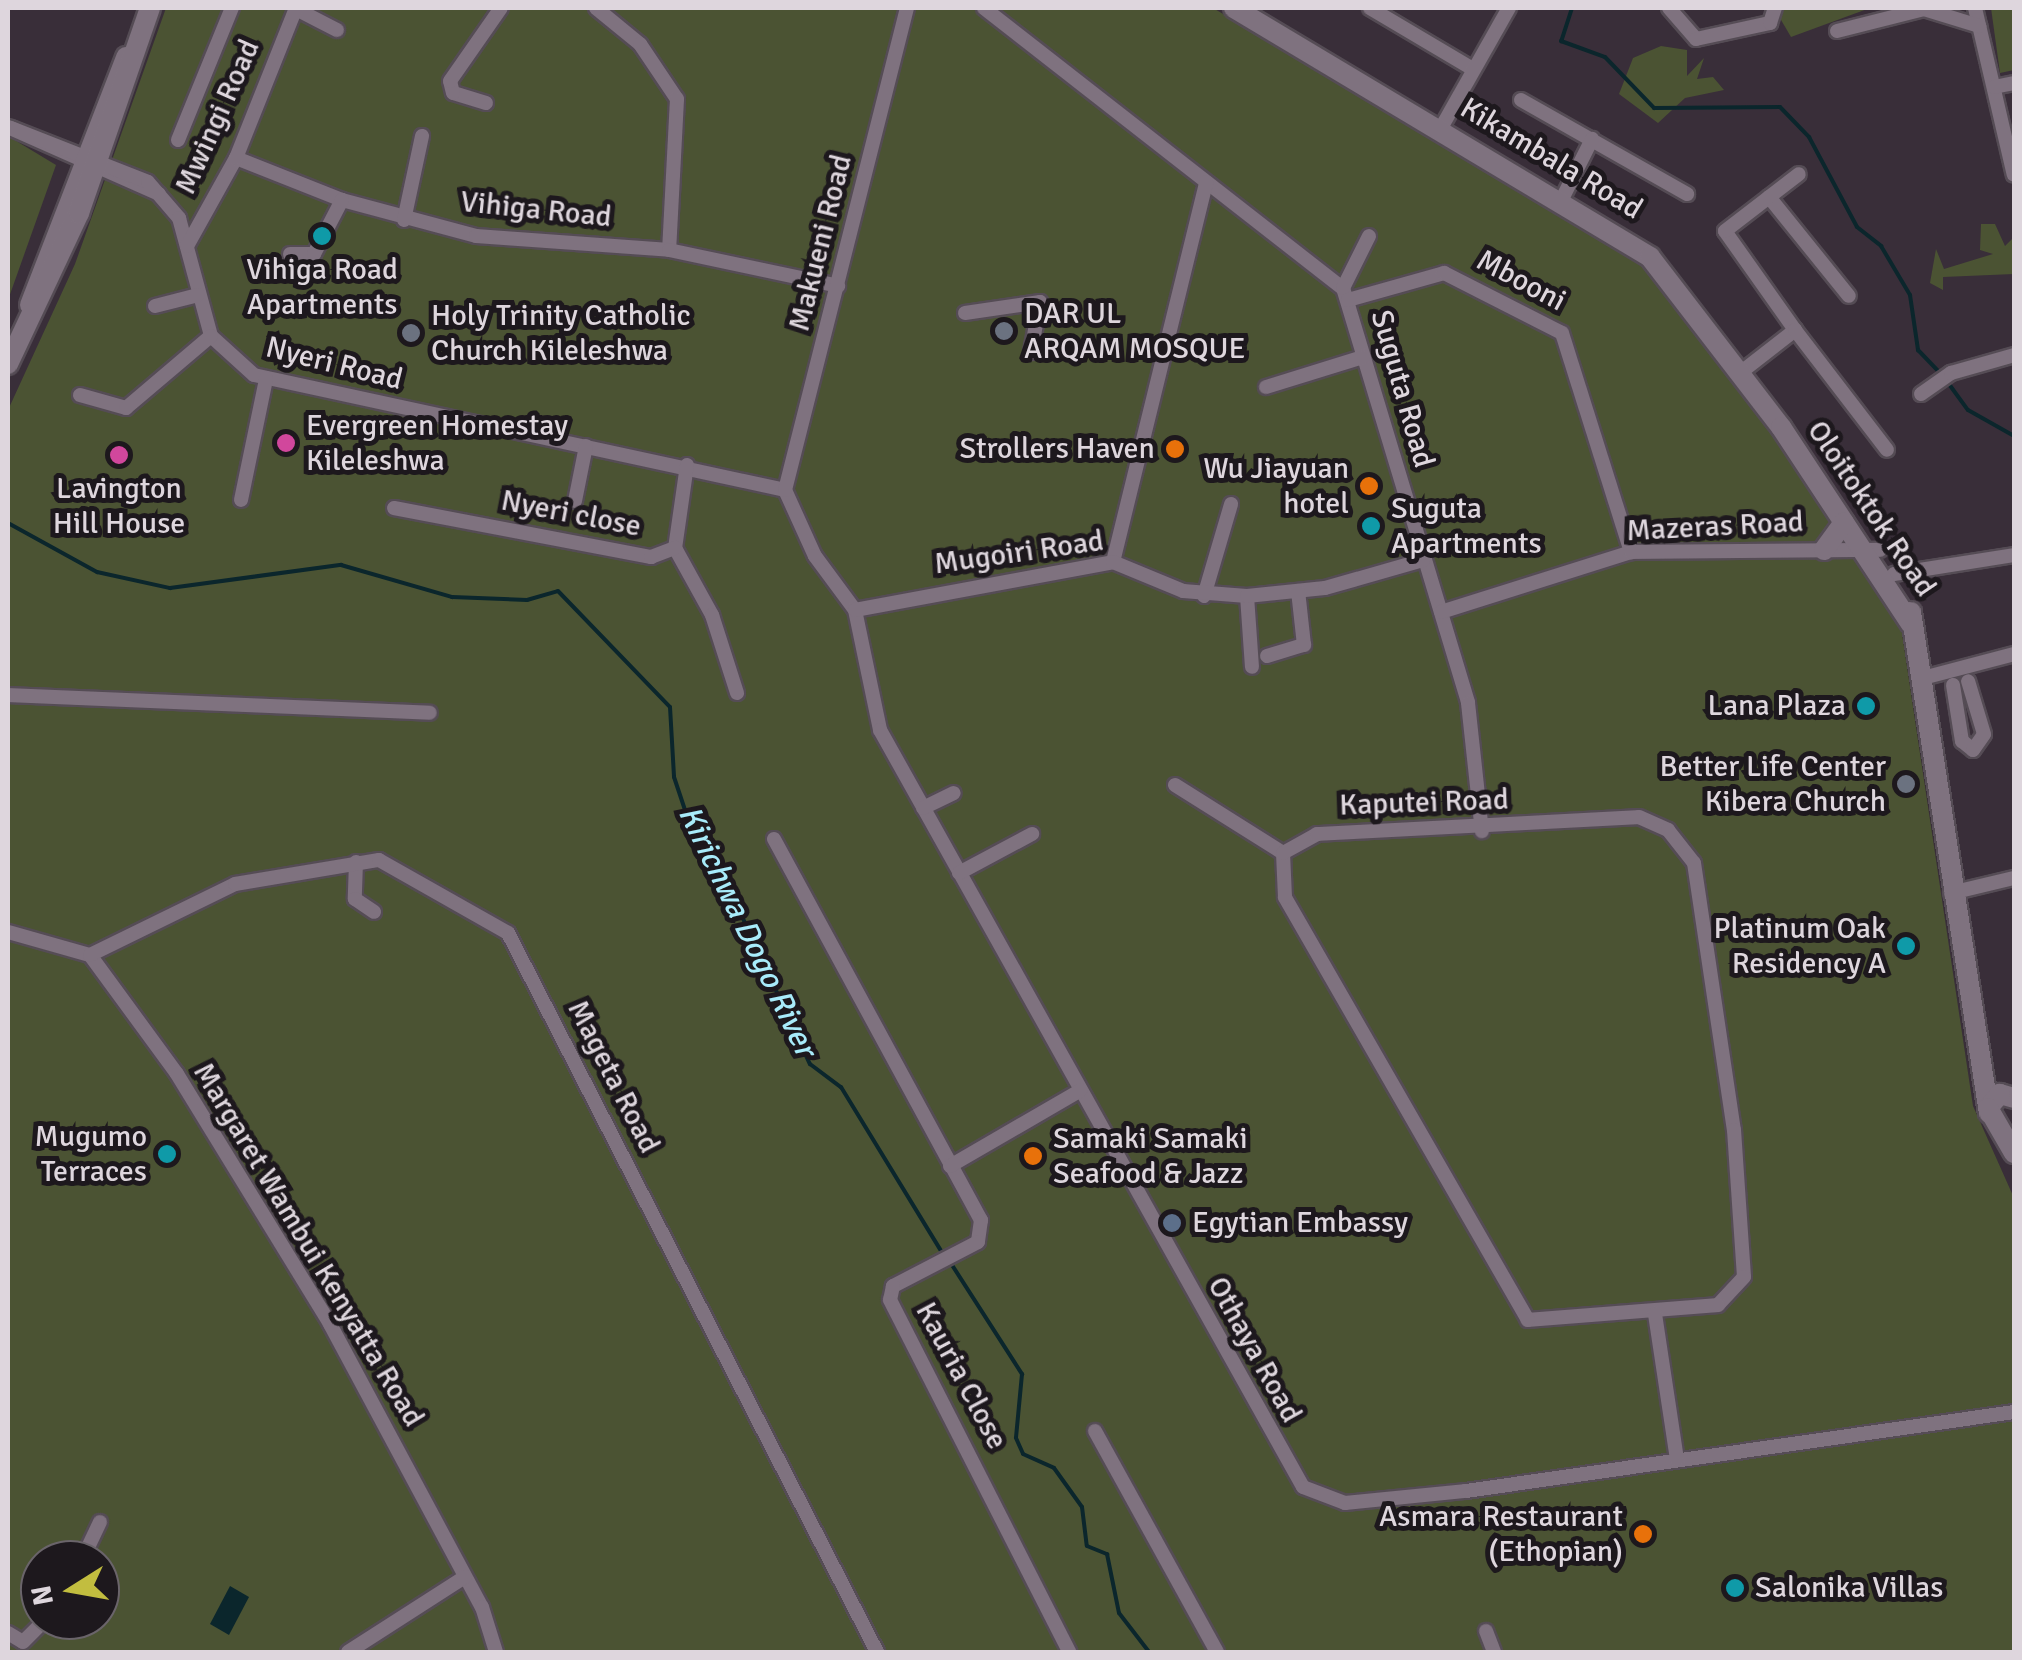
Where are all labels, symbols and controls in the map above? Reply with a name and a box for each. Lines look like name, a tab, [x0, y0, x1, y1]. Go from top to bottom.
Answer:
street label: Mwingi Road	[168, 34, 268, 200]
street label: Kikambala Road	[1453, 91, 1649, 227]
street label: Makueni Road	[782, 151, 860, 335]
street label: Vihiga Road	[459, 184, 613, 236]
marker: Vihiga Road Apartments	[311, 225, 333, 247]
street label: Mbooni	[1470, 243, 1572, 319]
place label: Vihiga Road Apartments	[246, 252, 398, 322]
place label: DAR UL ARQAM MOSQUE	[1024, 296, 1246, 366]
place label: Holy Trinity Catholic Church Kileleshwa	[431, 298, 691, 368]
street label: Suguta Road	[1362, 306, 1442, 472]
marker: DAR UL ARQAM MOSQUE	[993, 320, 1015, 342]
marker: Holy Trinity Catholic Church Kileleshwa	[400, 322, 422, 344]
street label: Nyeri Road	[262, 330, 406, 398]
place label: Evergreen Homestay Kileleshwa	[306, 408, 568, 478]
street label: Oloitoktok Road	[1799, 414, 1943, 604]
place label: Strollers Haven	[959, 431, 1155, 467]
marker: Evergreen Homestay Kileleshwa	[275, 432, 297, 454]
marker: Strollers Haven	[1164, 438, 1186, 460]
marker: Lavington Hill House	[108, 444, 130, 466]
place label: Wu Jiayuan hotel	[1203, 451, 1349, 522]
place label: Lavington Hill House	[53, 471, 185, 542]
marker: Wu Jiayuan hotel	[1358, 475, 1380, 497]
street label: Nyeri close	[498, 483, 644, 545]
place label: Suguta Apartments	[1391, 491, 1542, 562]
street label: Mazeras Road	[1625, 504, 1805, 550]
marker: Suguta Apartments	[1360, 515, 1382, 537]
street label: Mugoiri Road	[932, 523, 1106, 583]
place label: Lana Plaza	[1708, 688, 1846, 724]
marker: Lana Plaza	[1855, 695, 1877, 717]
place label: Better Life Center Kibera Church	[1659, 749, 1886, 820]
marker: Better Life Center Kibera Church	[1895, 773, 1917, 795]
street label: Kaputei Road	[1339, 782, 1509, 824]
water label: Kirichwa Dogo River	[670, 799, 824, 1063]
place label: Platinum Oak Residency A	[1713, 911, 1886, 982]
marker: Platinum Oak Residency A	[1895, 935, 1917, 957]
street label: Mageta Road	[559, 995, 667, 1159]
street label: Margaret Wambui Kenyatta Road	[185, 1057, 431, 1433]
place label: Mugumo Terraces	[35, 1119, 147, 1190]
place label: Samaki Samaki Seafood & Jazz	[1053, 1121, 1248, 1192]
marker: Mugumo Terraces	[156, 1143, 178, 1165]
marker: Samaki Samaki Seafood & Jazz	[1022, 1145, 1044, 1167]
place label: Egytian Embassy	[1192, 1205, 1408, 1241]
marker: Egytian Embassy	[1161, 1212, 1183, 1234]
street label: Othaya Road	[1199, 1271, 1309, 1429]
street label: Kauria Close	[907, 1296, 1015, 1456]
place label: Asmara Restaurant (Ethopian)	[1379, 1499, 1623, 1570]
marker: Asmara Restaurant (Ethopian)	[1632, 1523, 1654, 1545]
north arrow	[20, 1540, 120, 1640]
place label: Salonika Villas	[1755, 1570, 1943, 1606]
marker: Salonika Villas	[1724, 1577, 1746, 1599]
text: N	[24, 1583, 61, 1608]

